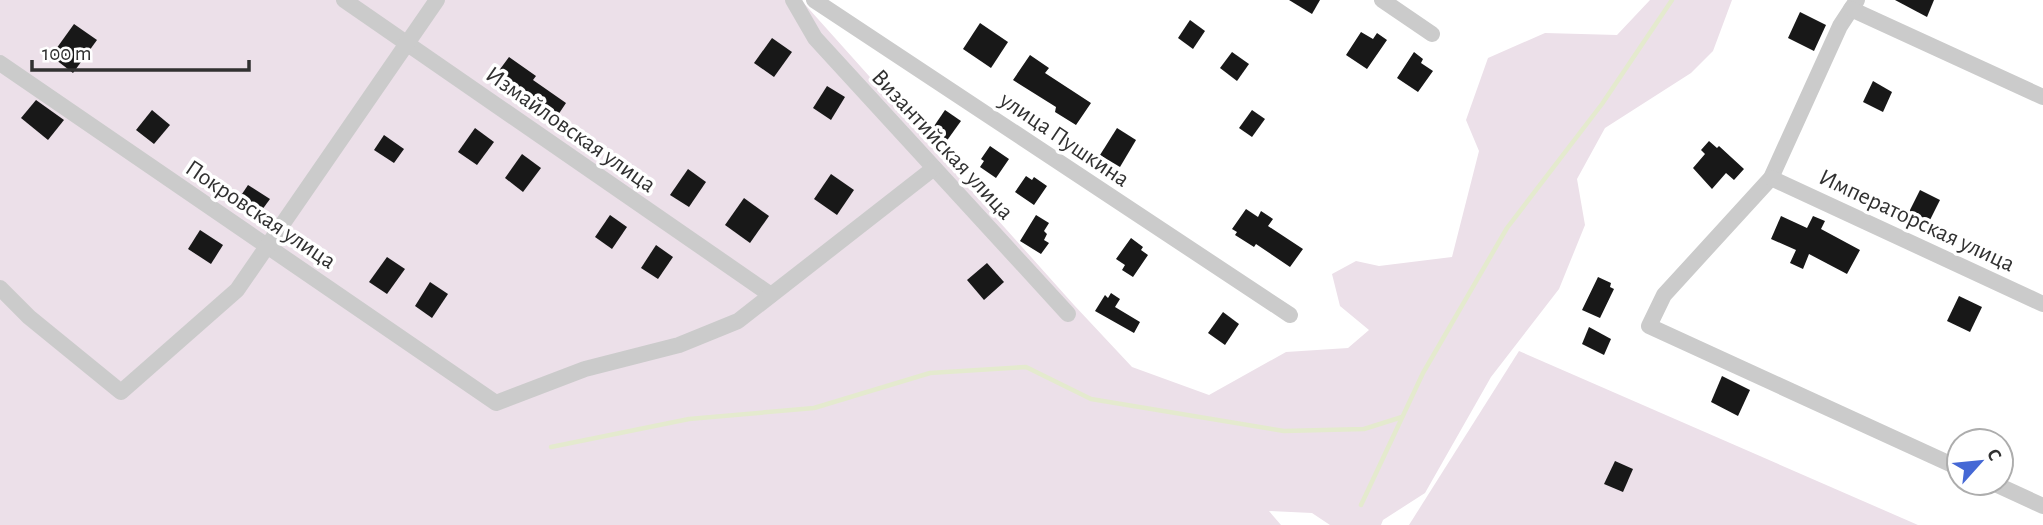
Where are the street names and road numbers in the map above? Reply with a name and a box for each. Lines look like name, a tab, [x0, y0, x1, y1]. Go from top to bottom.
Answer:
street label: Измайловская улица	[481, 62, 660, 197]
street label: Византийская улица	[867, 65, 1018, 224]
street label: улица Пушкина	[994, 87, 1134, 192]
street label: Покровская улица	[181, 156, 340, 274]
street label: Императорская улица	[1815, 165, 2018, 277]

